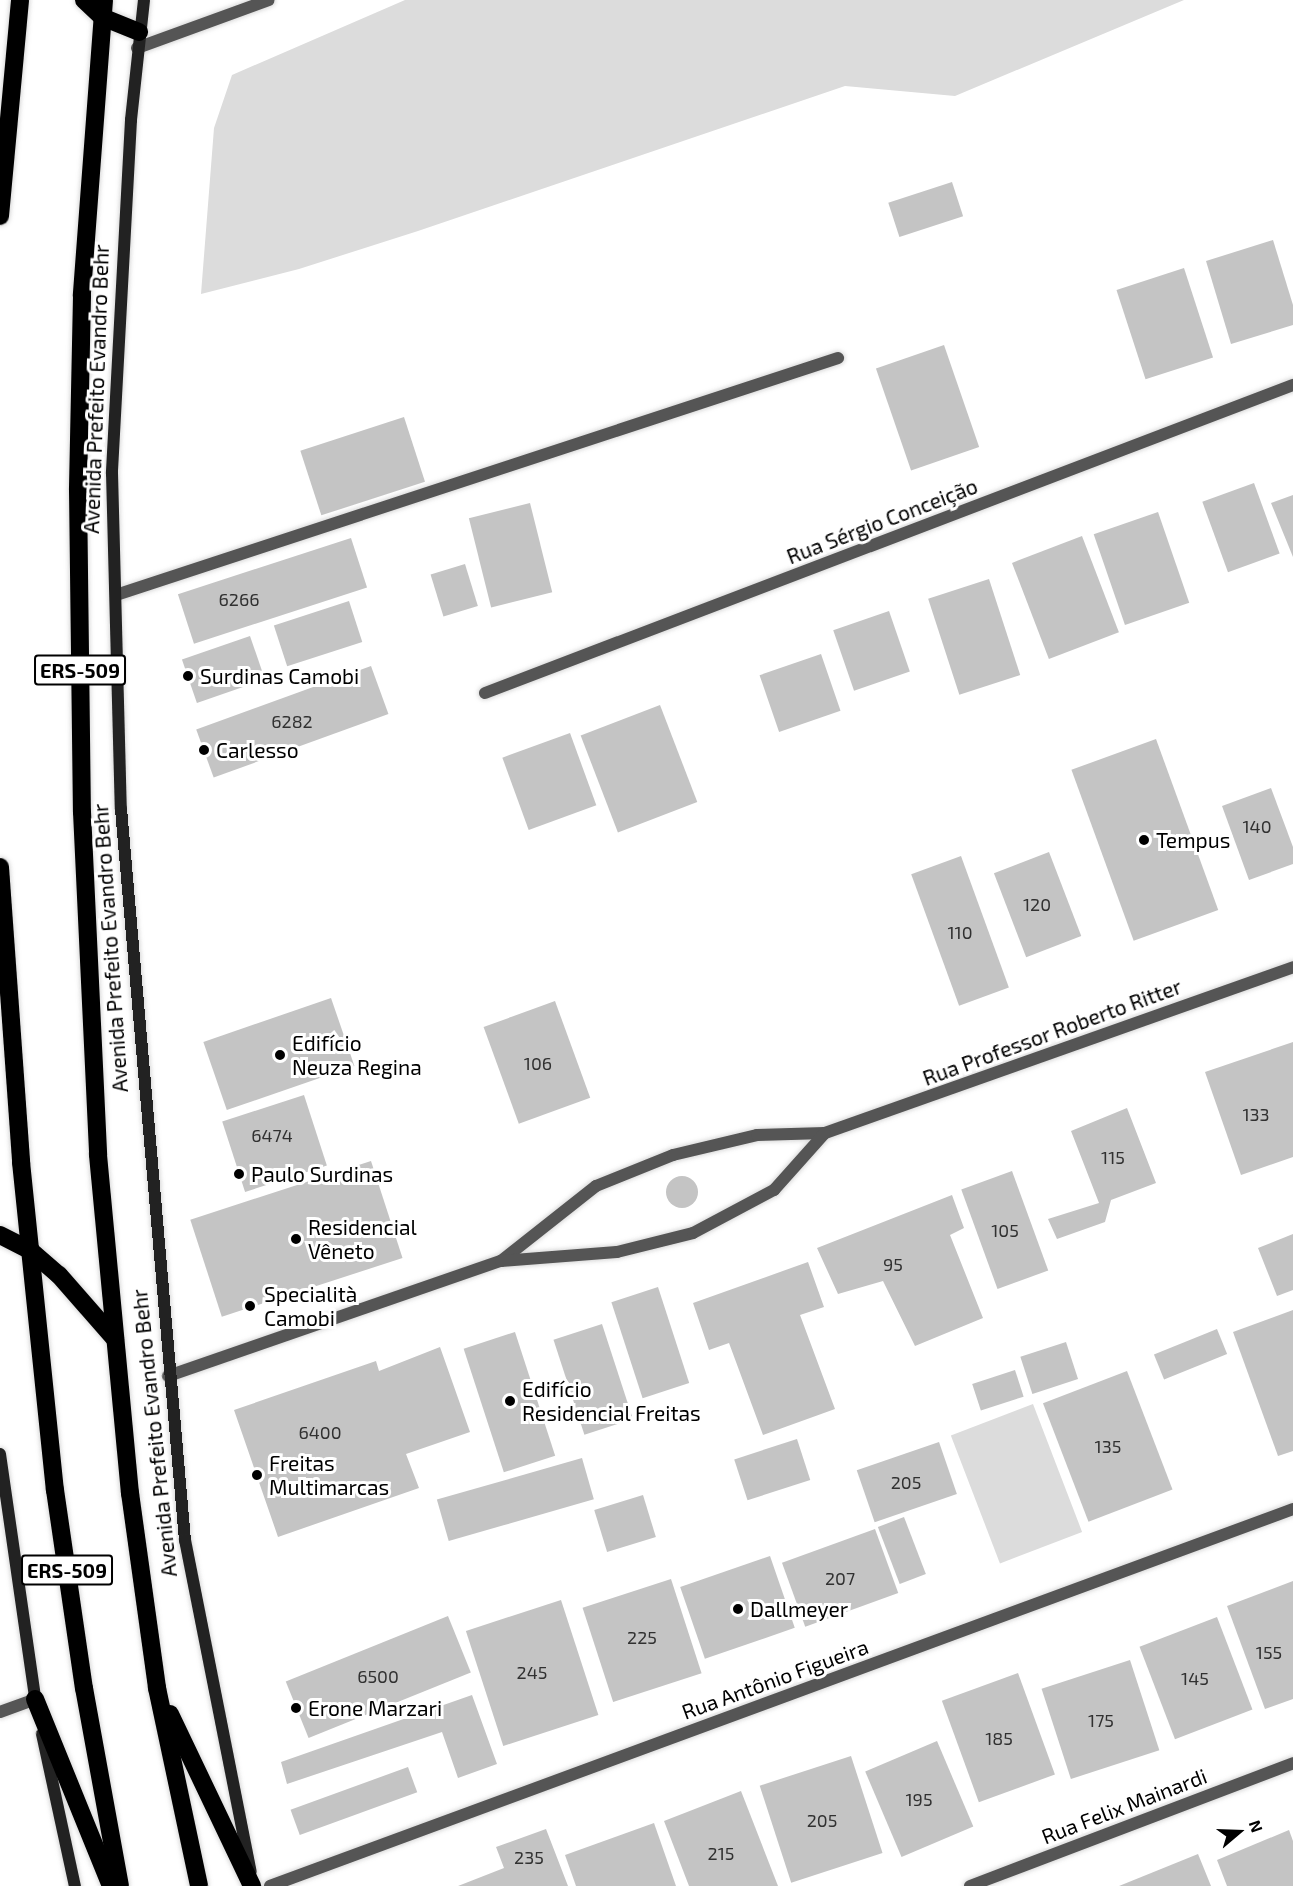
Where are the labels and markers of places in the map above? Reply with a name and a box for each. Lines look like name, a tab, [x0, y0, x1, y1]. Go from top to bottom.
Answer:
place label: Surdinas Camobi	[200, 663, 359, 689]
marker: Surdinas Camobi	[181, 669, 195, 683]
place label: Carlesso	[216, 737, 299, 763]
marker: Carlesso	[197, 743, 211, 757]
place label: Tempus	[1156, 827, 1230, 853]
marker: Tempus	[1137, 833, 1151, 847]
place label: Edifício Neuza Regina	[292, 1030, 422, 1080]
marker: Edifício Neuza Regina	[273, 1048, 287, 1062]
place label: Paulo Surdinas	[251, 1161, 393, 1187]
marker: Paulo Surdinas	[232, 1167, 246, 1181]
place label: Residencial Vêneto	[308, 1214, 417, 1264]
marker: Residencial Vêneto	[289, 1232, 303, 1246]
place label: Specialità Camobi	[264, 1281, 357, 1331]
marker: Specialità Camobi	[241, 1297, 259, 1315]
place label: Edifício Residencial Freitas	[522, 1376, 701, 1426]
marker: Edifício Residencial Freitas	[503, 1394, 517, 1408]
place label: Freitas Multimarcas	[269, 1450, 389, 1500]
marker: Freitas Multimarcas	[250, 1468, 264, 1482]
place label: Dallmeyer	[750, 1596, 848, 1622]
marker: Dallmeyer	[731, 1602, 745, 1616]
place label: Erone Marzari	[308, 1695, 442, 1721]
marker: Erone Marzari	[289, 1701, 303, 1715]

